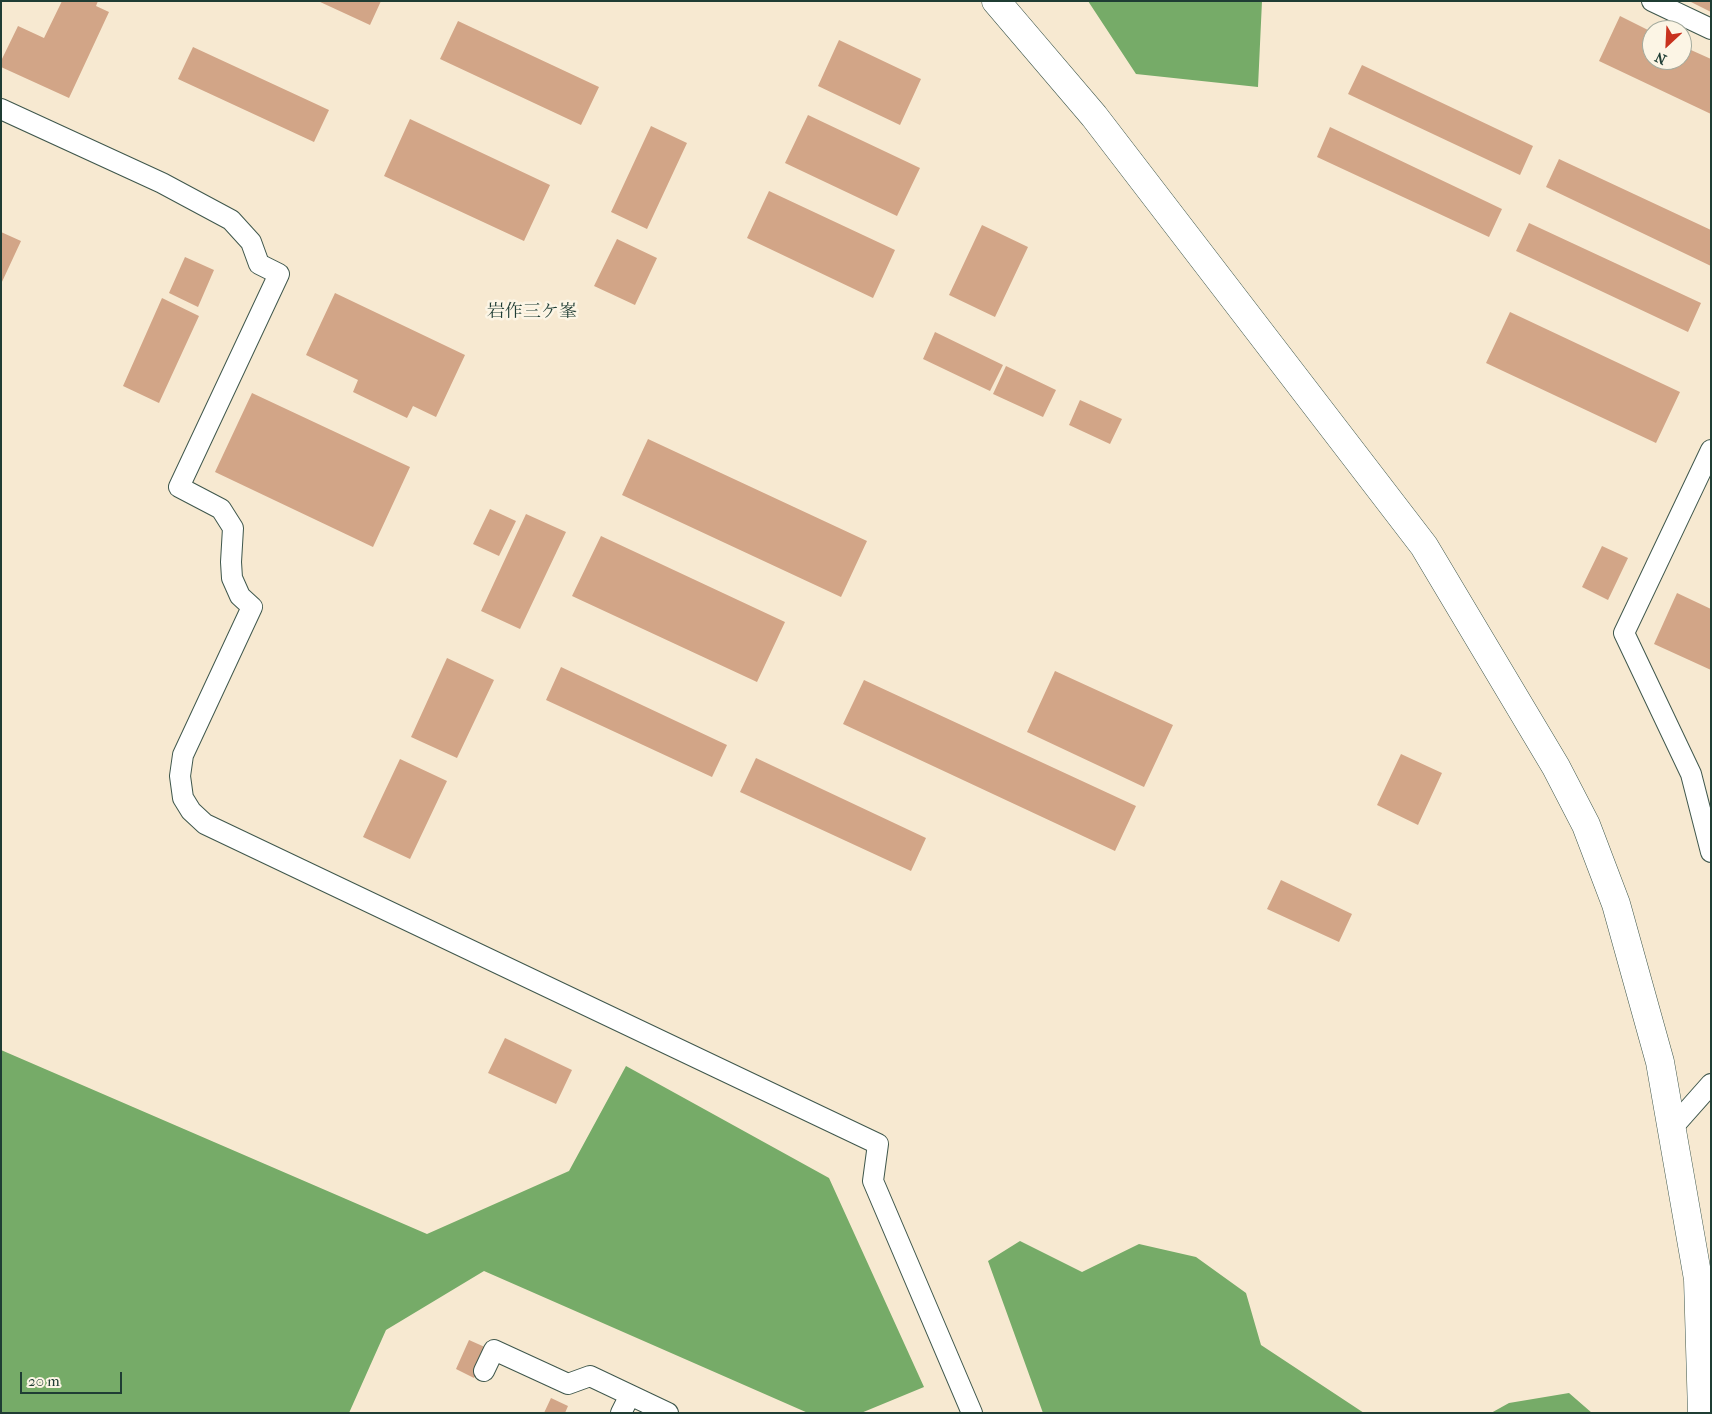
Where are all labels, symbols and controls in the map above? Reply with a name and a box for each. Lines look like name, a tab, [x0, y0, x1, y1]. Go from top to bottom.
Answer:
north arrow	[1642, 20, 1692, 70]
text: N	[1652, 48, 1669, 68]
district label: 岩作三ケ峯	[487, 302, 577, 324]
scale bar	[22, 1362, 125, 1394]
text: 20 m	[28, 1372, 60, 1390]

